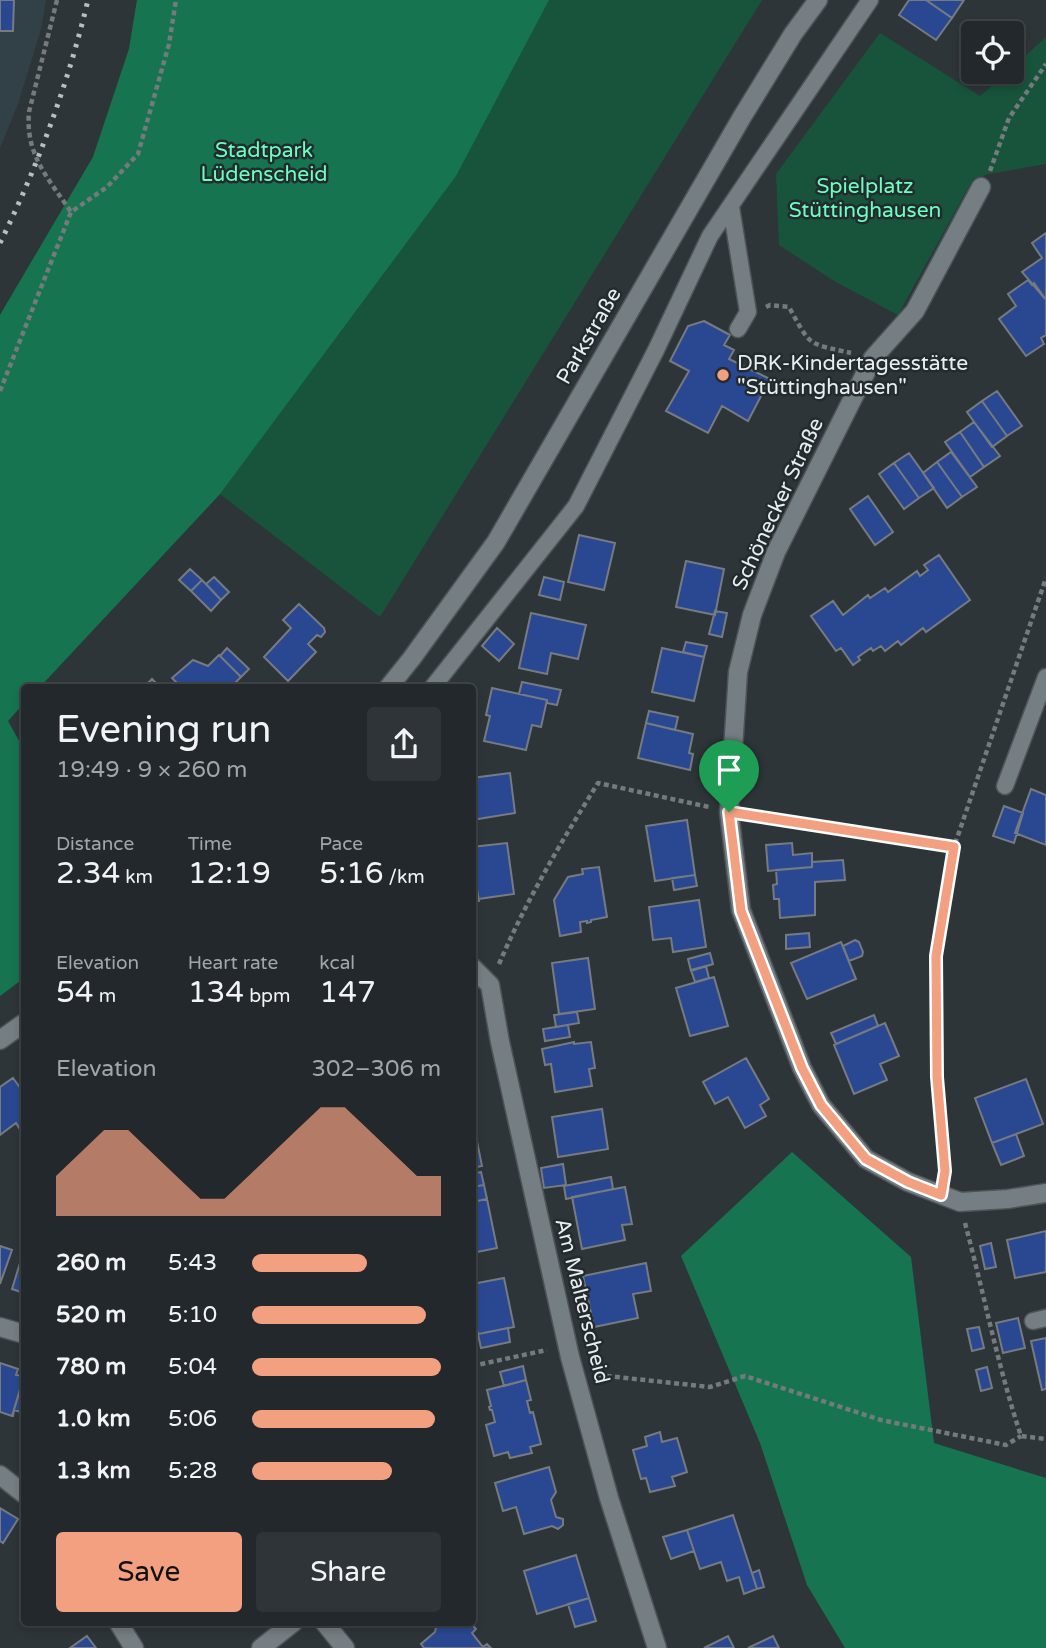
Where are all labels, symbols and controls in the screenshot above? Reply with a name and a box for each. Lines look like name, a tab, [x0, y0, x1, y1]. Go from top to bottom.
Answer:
map controls	[961, 21, 1024, 84]
button: locate	[961, 21, 1024, 84]
park label: Stadtpark Lüdenscheid	[200, 138, 328, 187]
park label: Spielplatz Stüttinghausen	[789, 174, 941, 223]
street label: Parkstraße	[551, 283, 627, 389]
place label: DRK-Kindertagesstätte "Stüttinghausen"	[737, 351, 968, 400]
marker: DRK-Kindertagesstätte "Stüttinghausen"	[715, 367, 731, 383]
street label: Schönecker Straße	[727, 414, 829, 594]
text: Evening run	[56, 707, 271, 753]
button: share	[367, 707, 441, 781]
pin	[699, 740, 759, 812]
icon: arrive	[710, 751, 748, 789]
text: 19:49 · 9 × 260 m	[56, 756, 247, 784]
text: Distance	[56, 833, 134, 855]
text: Time	[188, 833, 232, 855]
text: Pace	[319, 833, 363, 855]
text: 2.34	[56, 855, 120, 892]
text: 12:19	[188, 855, 271, 892]
text: 5:16	[319, 855, 384, 892]
text: km	[120, 866, 153, 888]
text: /km	[384, 866, 425, 888]
text: Elevation	[56, 952, 139, 974]
text: Heart rate	[188, 952, 278, 974]
text: kcal	[319, 952, 355, 974]
text: 54	[56, 974, 94, 1011]
text: 134	[188, 974, 244, 1011]
text: 147	[319, 974, 376, 1011]
text: m	[94, 985, 116, 1007]
text: bpm	[244, 985, 291, 1007]
text: Elevation	[56, 1055, 157, 1083]
text: 302–306 m	[312, 1055, 441, 1083]
street label: Am Malterscheid	[549, 1216, 615, 1386]
text: 260 m	[56, 1249, 126, 1277]
text: 5:43	[168, 1249, 217, 1277]
text: 520 m	[56, 1301, 126, 1329]
text: 5:10	[168, 1301, 217, 1329]
text: 780 m	[56, 1353, 126, 1381]
text: 5:04	[168, 1353, 217, 1381]
text: 1.0 km	[56, 1405, 131, 1433]
text: 5:06	[168, 1405, 217, 1433]
text: 1.3 km	[56, 1457, 131, 1485]
text: 5:28	[168, 1457, 217, 1485]
button: Save	[56, 1532, 242, 1612]
button: Share	[256, 1532, 441, 1612]

